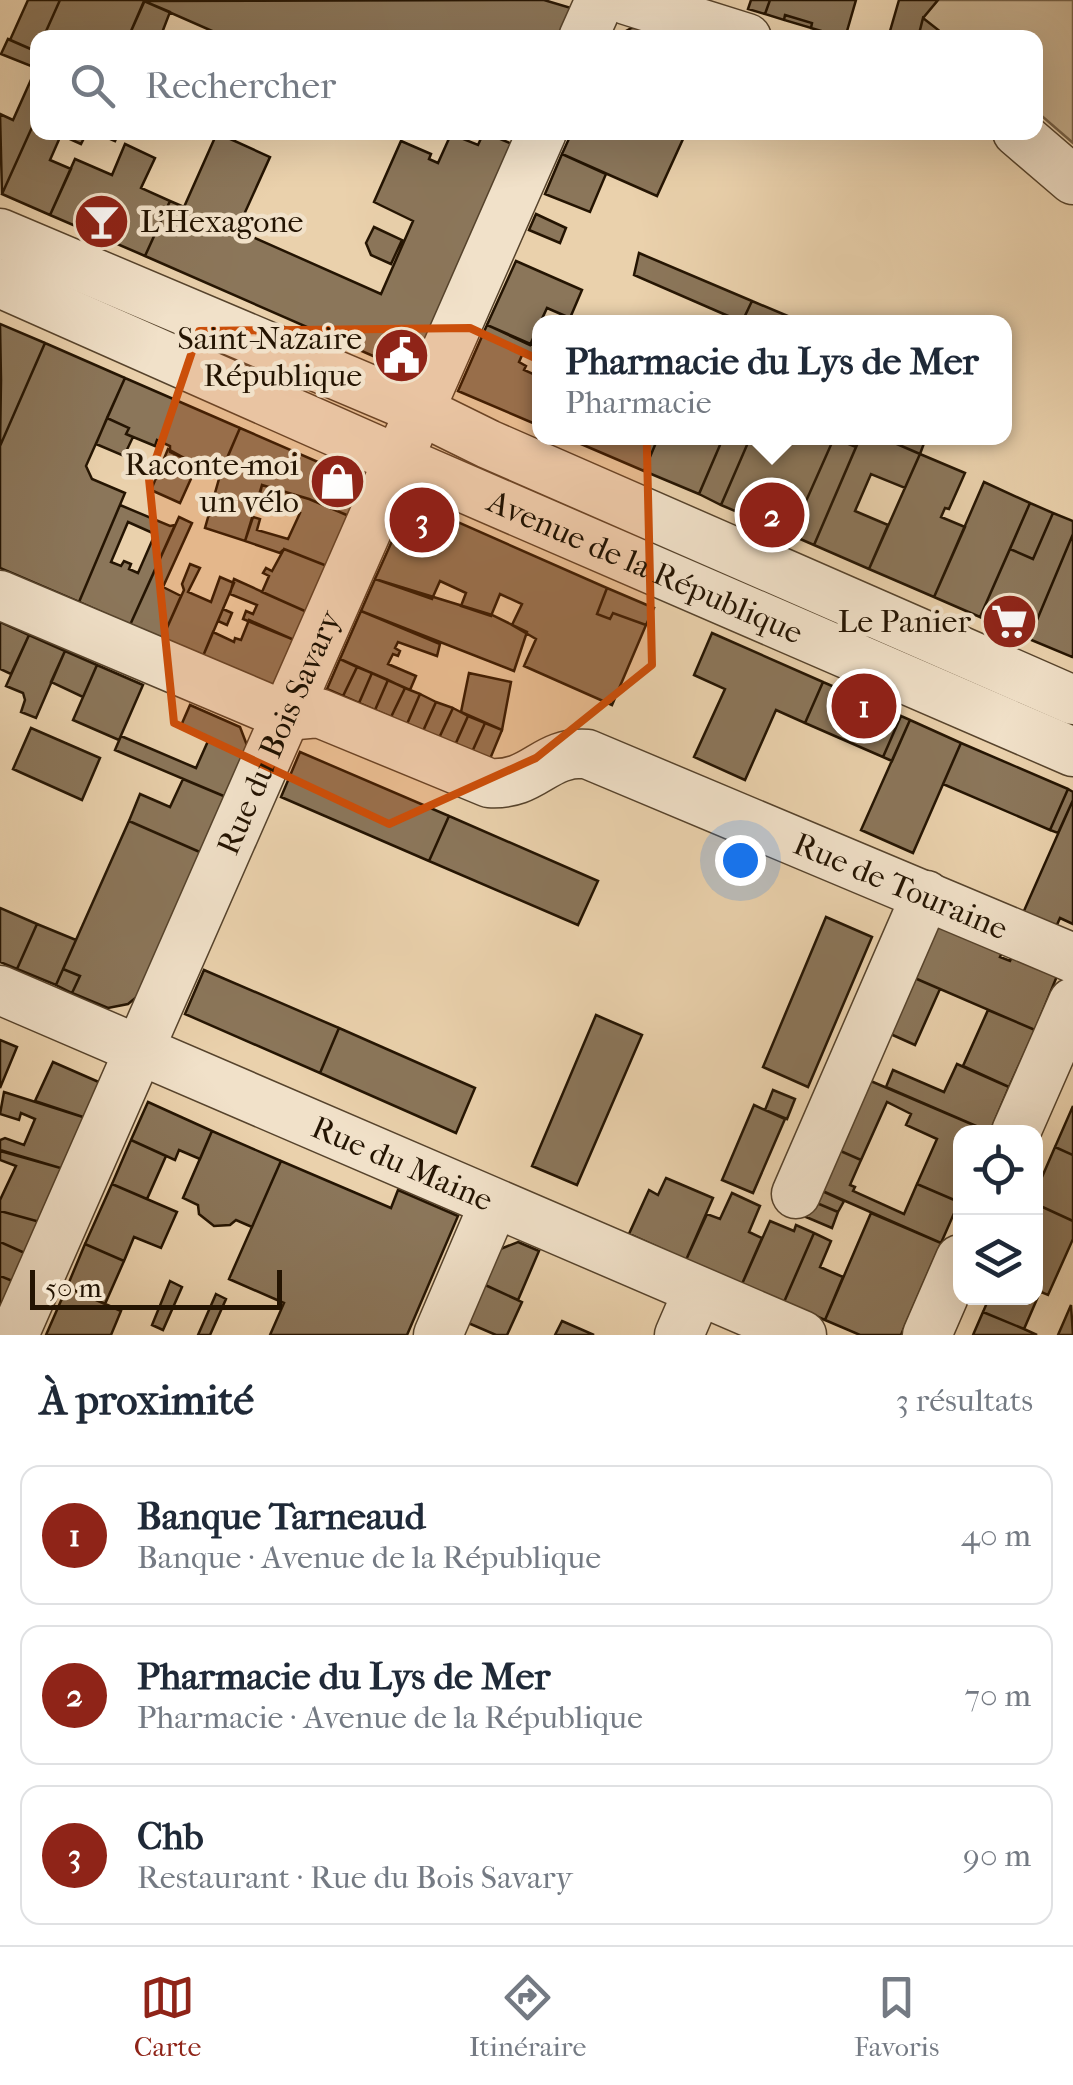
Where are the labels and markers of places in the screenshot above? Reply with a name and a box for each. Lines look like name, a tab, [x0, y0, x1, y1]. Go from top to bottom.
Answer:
bar icon: L'Hexagone	[71, 191, 131, 251]
place label: L'Hexagone	[140, 203, 304, 240]
place label: Saint-Nazaire République	[177, 320, 362, 394]
public building icon: Saint-Nazaire République	[371, 326, 431, 386]
place label: Raconte-moi un vélo	[125, 446, 300, 520]
shop icon: Raconte-moi un vélo	[308, 452, 368, 512]
pin: 2	[740, 478, 804, 552]
pin: 3	[390, 482, 454, 558]
supermarket icon: Le Panier	[980, 591, 1040, 651]
place label: Le Panier	[838, 603, 971, 640]
pin: 1	[832, 668, 896, 744]

